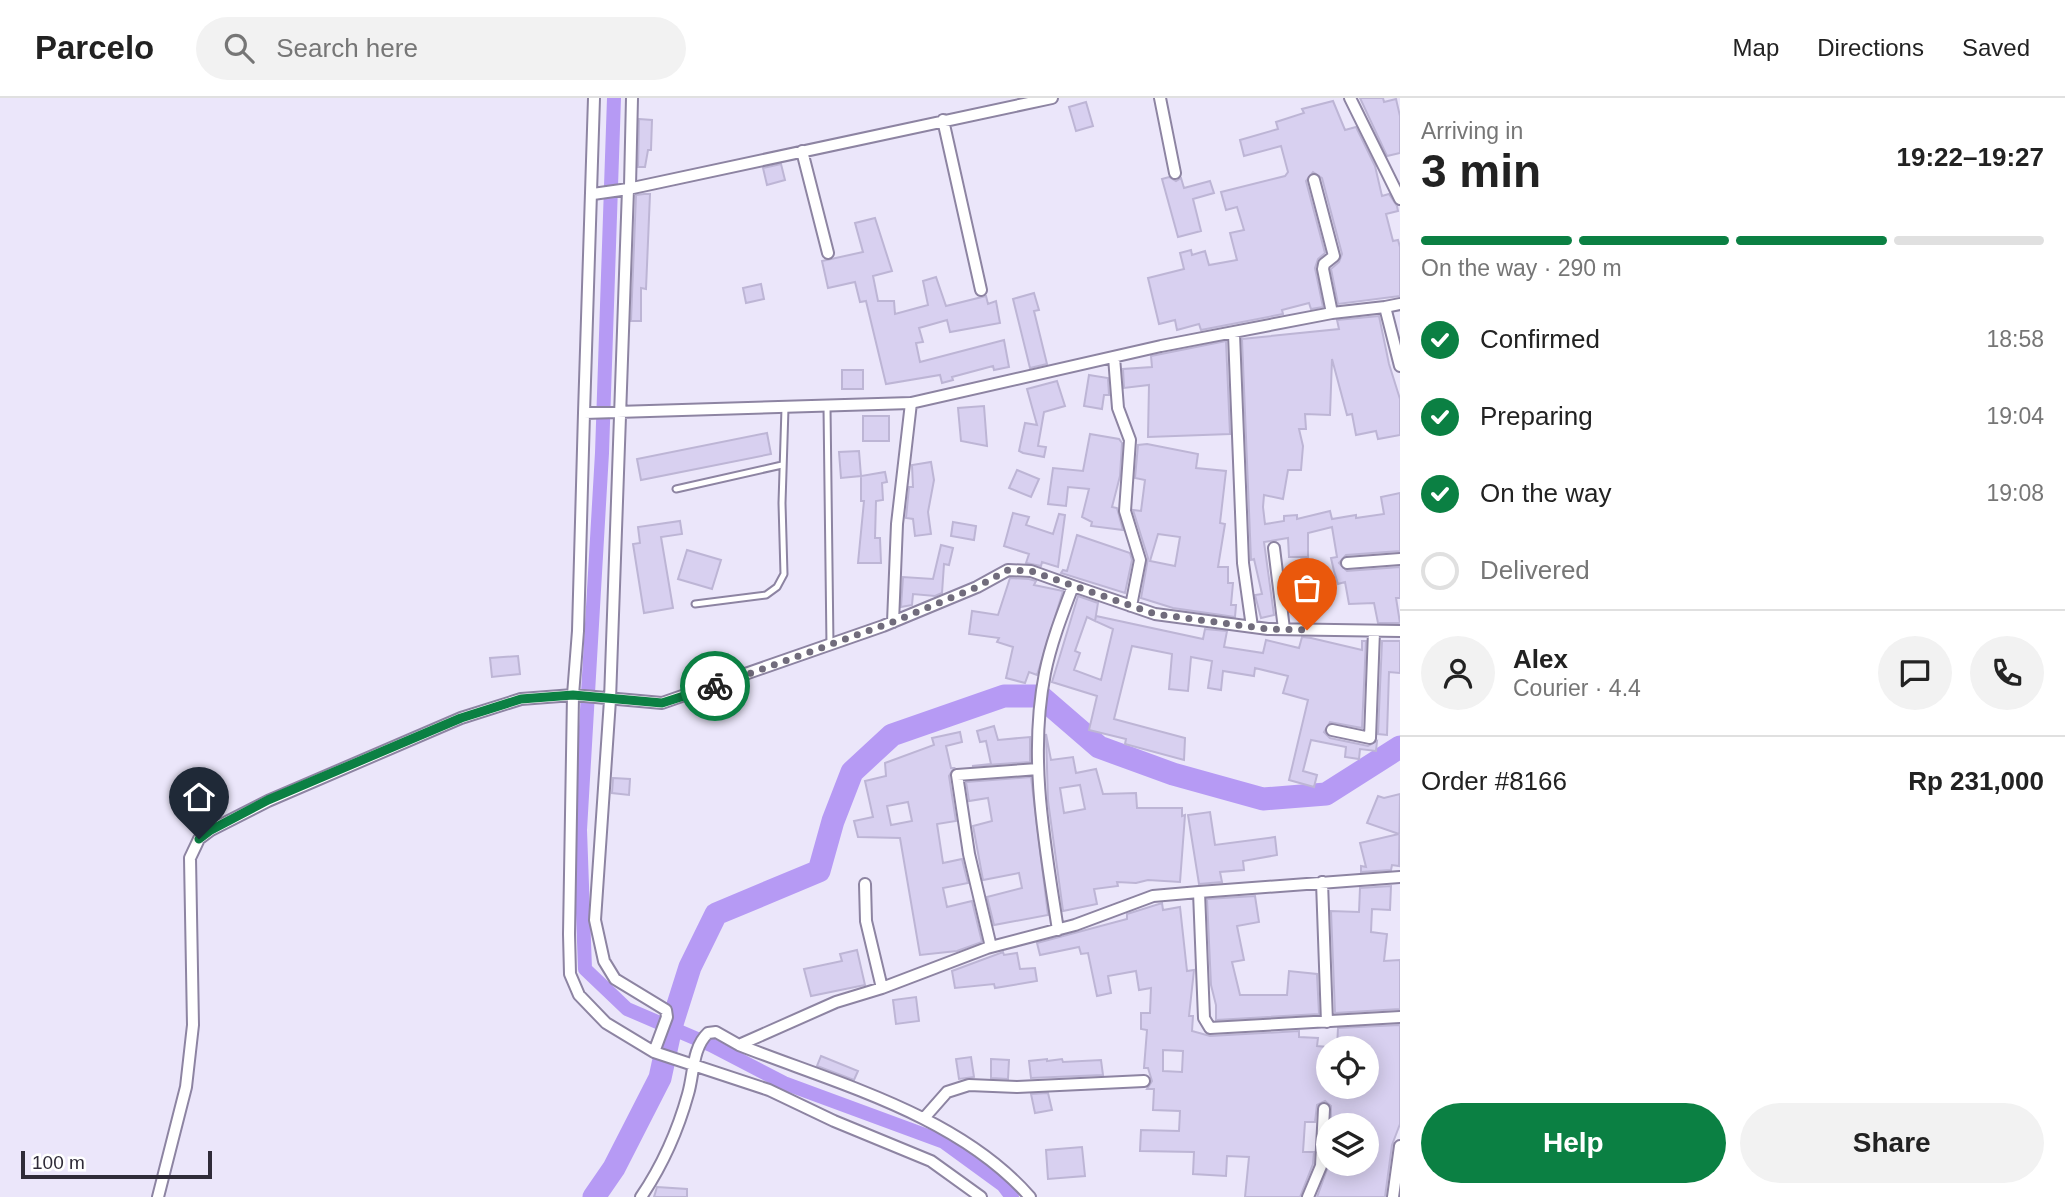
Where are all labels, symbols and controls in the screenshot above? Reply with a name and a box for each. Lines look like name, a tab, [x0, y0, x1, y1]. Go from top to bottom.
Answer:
search box	[196, 17, 686, 80]
text: Parcelo	[35, 29, 154, 66]
icon: search	[220, 29, 258, 67]
text: Search here	[276, 33, 418, 63]
text: Map	[1733, 34, 1779, 61]
text: Directions	[1817, 34, 1924, 61]
text: Saved	[1962, 34, 2030, 61]
text: Arriving in	[1421, 118, 1523, 144]
text: 19:22–19:27	[1897, 142, 2044, 172]
text: 3 min	[1421, 145, 1541, 197]
text: On the way · 290 m	[1421, 255, 1622, 281]
icon: check	[1421, 321, 1459, 359]
text: Confirmed	[1480, 324, 1600, 354]
text: 18:58	[1986, 326, 2044, 352]
icon: check	[1421, 398, 1459, 436]
text: Preparing	[1480, 401, 1593, 431]
text: 19:04	[1986, 403, 2044, 429]
icon: check	[1421, 475, 1459, 513]
text: On the way	[1480, 478, 1612, 508]
text: 19:08	[1986, 480, 2044, 506]
text: Delivered	[1480, 555, 1590, 585]
pin	[1277, 558, 1337, 630]
icon: bag	[1288, 569, 1326, 607]
button: person	[1421, 636, 1495, 710]
button: chat	[1878, 636, 1952, 710]
button: phone	[1970, 636, 2044, 710]
text: Alex	[1513, 644, 1568, 674]
courier	[680, 651, 750, 721]
icon: bike	[696, 667, 734, 705]
text: Courier · 4.4	[1513, 675, 1641, 701]
text: Order #8166	[1421, 766, 1567, 796]
text: Rp 231,000	[1908, 766, 2044, 796]
pin	[169, 767, 229, 839]
icon: home	[180, 778, 218, 816]
map controls	[1316, 1036, 1379, 1176]
button: locate	[1316, 1036, 1379, 1099]
button: Help	[1421, 1103, 1726, 1183]
button: Share	[1740, 1103, 2044, 1183]
button: layers	[1316, 1113, 1379, 1176]
scale bar	[21, 1148, 212, 1180]
text: 100 m	[32, 1152, 85, 1173]

